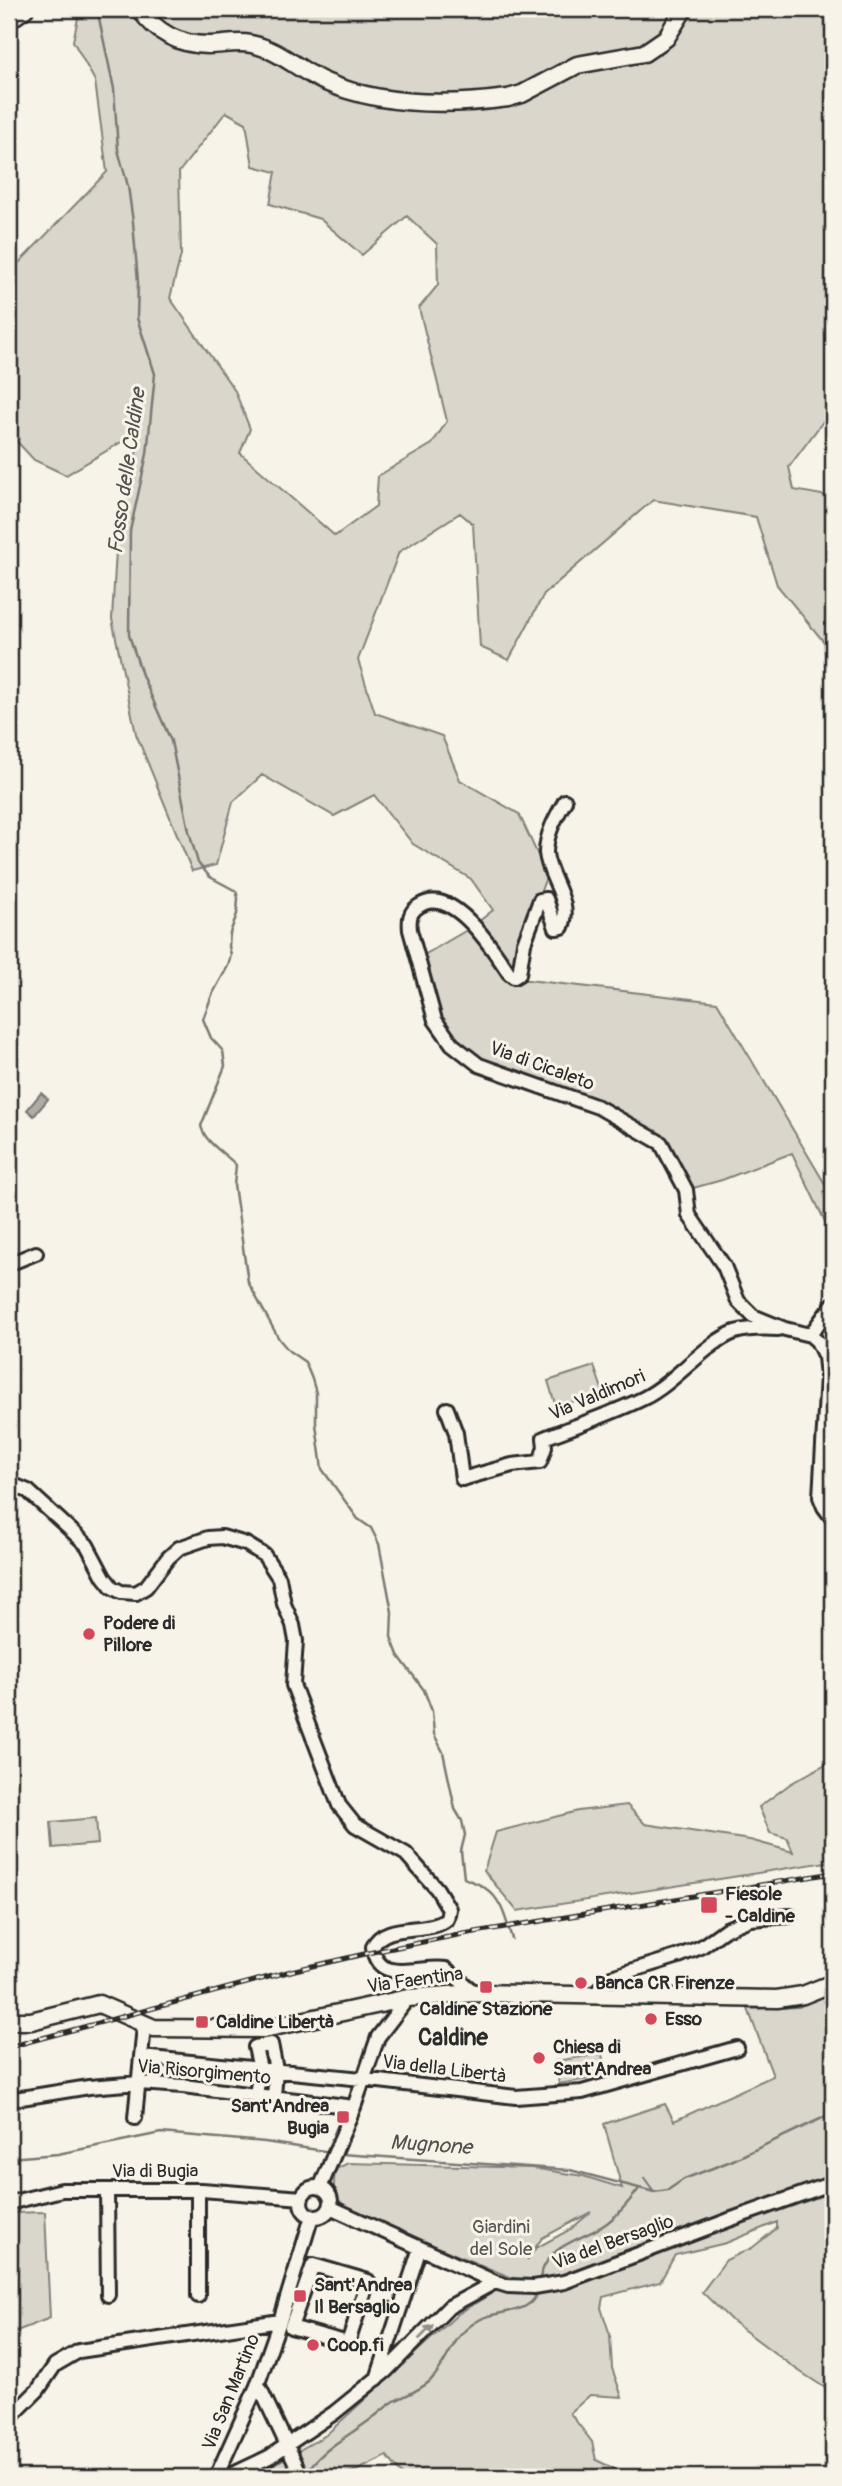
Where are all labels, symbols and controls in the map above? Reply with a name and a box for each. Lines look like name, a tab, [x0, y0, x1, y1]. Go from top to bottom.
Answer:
water label: Fosso delle Caldine	[102, 384, 152, 556]
street label: Via di Cicaleto	[486, 1036, 598, 1096]
street label: Via Valdimori	[545, 1364, 649, 1426]
place label: Podere di Pillore	[103, 1611, 176, 1657]
marker: Podere di Pillore	[81, 1626, 97, 1642]
place label: Fiesole - Caldine	[725, 1882, 796, 1928]
marker: Fiesole - Caldine	[699, 1895, 719, 1915]
street label: Via Faentina	[365, 1961, 465, 1999]
place label: Banca CR Firenze	[595, 1971, 735, 1995]
marker: Banca CR Firenze	[573, 1975, 589, 1991]
marker: Caldine Stazione	[478, 1979, 494, 1995]
place label: Caldine Stazione	[420, 1997, 553, 2021]
place label: Esso	[665, 2007, 703, 2031]
place label: Caldine Libertà	[216, 2010, 334, 2034]
marker: Esso	[643, 2011, 659, 2027]
marker: Caldine Libertà	[194, 2014, 210, 2030]
district label: Caldine	[418, 2023, 489, 2052]
place label: Chiesa di Sant'Andrea	[553, 2035, 651, 2081]
street label: Via della Libertà	[381, 2050, 508, 2089]
marker: Chiesa di Sant'Andrea	[531, 2050, 547, 2066]
street label: Via Risorgimento	[136, 2054, 272, 2090]
place label: Sant'Andrea Bugia	[231, 2094, 329, 2140]
marker: Sant'Andrea Bugia	[335, 2109, 351, 2125]
water label: Mugnone	[389, 2129, 475, 2162]
street label: Via di Bugia	[112, 2159, 198, 2183]
street label: Via del Bersaglio	[549, 2209, 677, 2275]
park label: Giardini del Sole	[470, 2215, 533, 2261]
place label: Sant'Andrea Il Bersaglio	[314, 2273, 412, 2319]
marker: Sant'Andrea Il Bersaglio	[292, 2288, 308, 2304]
one-way arrow	[417, 2324, 434, 2340]
street label: Via San Martino	[197, 2330, 265, 2454]
place label: Coop.fi	[327, 2333, 384, 2357]
marker: Coop.fi	[305, 2337, 321, 2353]

